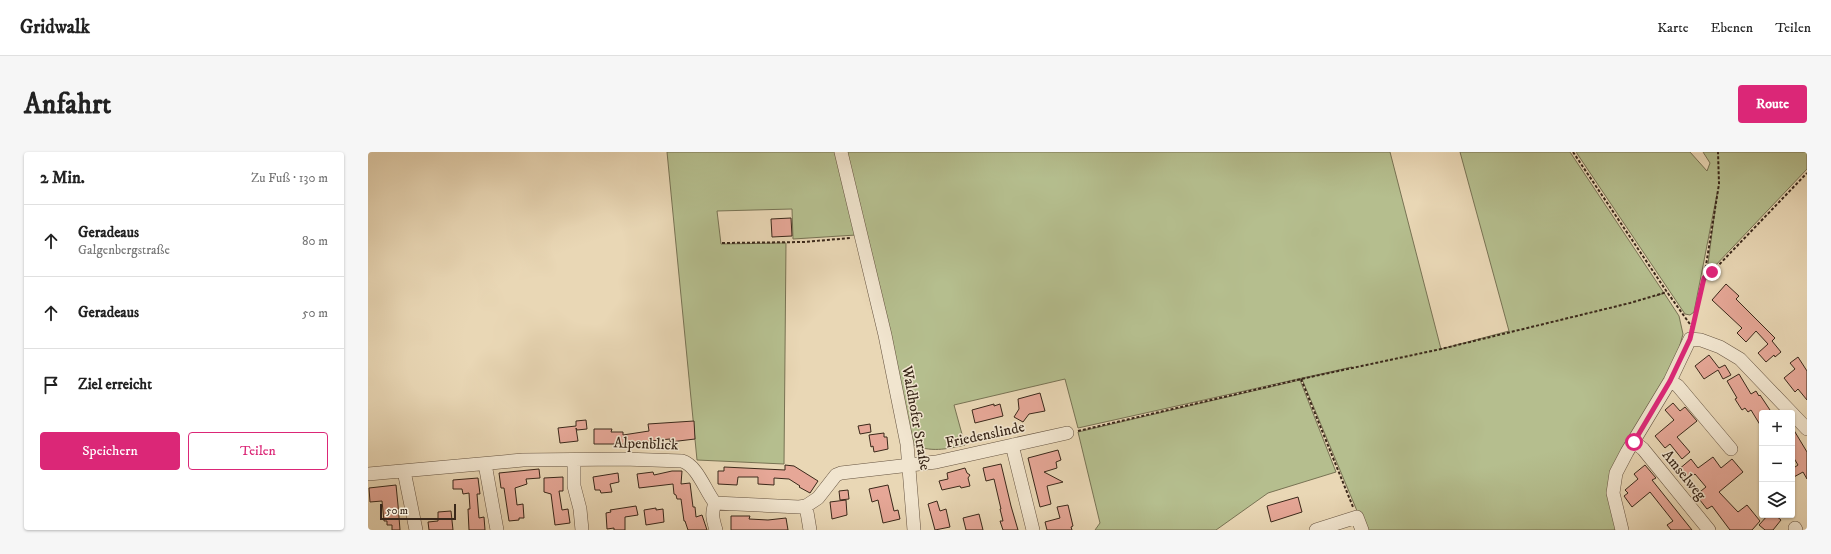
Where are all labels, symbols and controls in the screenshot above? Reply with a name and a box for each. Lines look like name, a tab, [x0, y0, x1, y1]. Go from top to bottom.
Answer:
text: Gridwalk	[20, 16, 90, 39]
text: Karte	[1657, 19, 1688, 37]
text: Ebenen	[1710, 19, 1753, 37]
text: Teilen	[1775, 19, 1811, 37]
button: Route	[1738, 85, 1807, 123]
text: Anfahrt	[24, 87, 111, 122]
text: 2 Min.	[40, 167, 85, 189]
text: Zu Fuß · 130 m	[251, 170, 328, 186]
text: Geradeaus	[78, 223, 139, 242]
icon: ahead	[40, 230, 62, 252]
text: 80 m	[302, 233, 328, 249]
text: Galgenbergstraße	[78, 242, 170, 258]
route end	[1703, 263, 1721, 281]
icon: ahead	[40, 302, 62, 324]
text: Geradeaus	[78, 303, 139, 322]
text: 50 m	[302, 305, 328, 321]
street label: Waldhofer Straße	[897, 363, 935, 472]
icon: arrive	[40, 374, 62, 396]
text: Ziel erreicht	[78, 375, 152, 394]
map controls	[1759, 410, 1795, 518]
button: +	[1759, 410, 1795, 446]
street label: Friedenslinde	[944, 417, 1026, 453]
button: Speichern	[40, 432, 180, 470]
button: Teilen	[188, 432, 328, 470]
street label: Alpenblick	[613, 433, 679, 455]
route start	[1625, 433, 1643, 451]
street label: Amselweg	[1658, 446, 1711, 505]
button: −	[1759, 446, 1795, 482]
button: layers	[1759, 482, 1795, 518]
scale bar	[380, 502, 456, 521]
text: 50 m	[386, 504, 408, 518]

